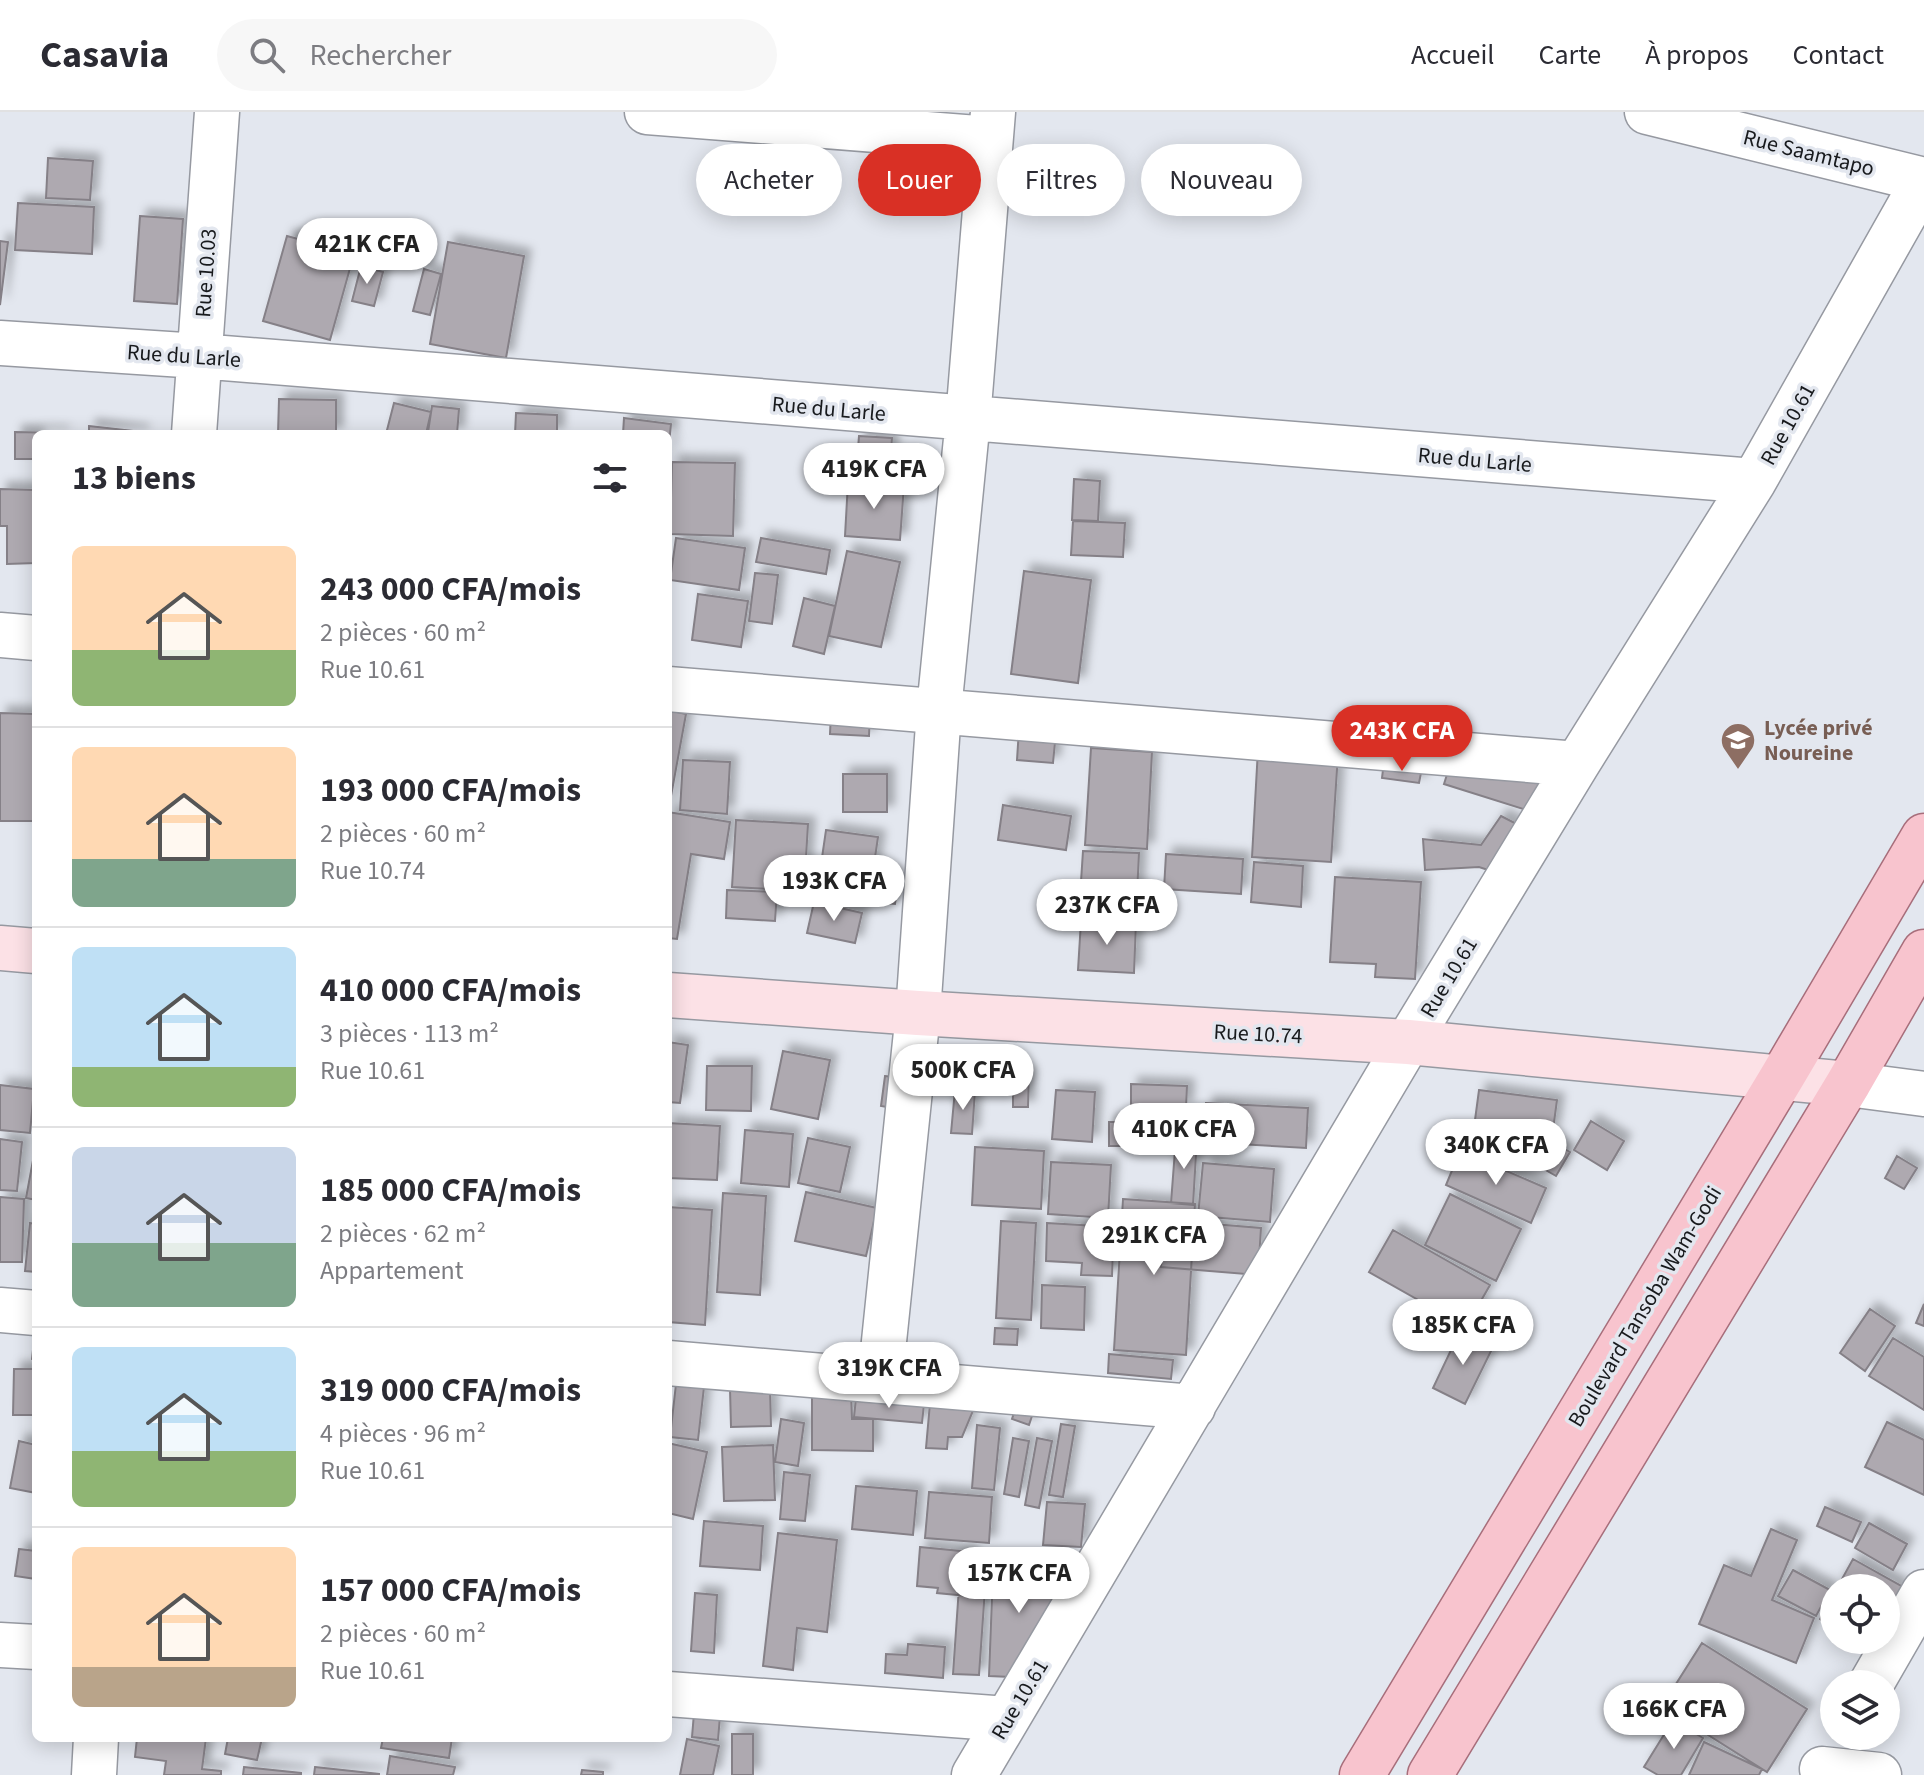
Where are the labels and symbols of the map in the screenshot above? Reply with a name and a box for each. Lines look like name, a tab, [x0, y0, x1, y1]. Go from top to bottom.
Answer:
street label: Rue Saamtapo	[1740, 121, 1878, 185]
pin: 421K CFA	[284, 218, 450, 286]
street label: Rue 10.03	[187, 228, 225, 319]
street label: Rue du Larle	[126, 336, 242, 376]
street label: Rue 10.61	[1752, 378, 1823, 471]
street label: Rue du Larle	[771, 388, 887, 430]
street label: Rue du Larle	[1417, 439, 1533, 481]
pin: 419K CFA	[791, 443, 957, 511]
pin: 243K CFA	[1319, 705, 1485, 773]
place label: Lycée privé Noureine	[1764, 712, 1873, 769]
school or university icon: Lycée privé Noureine	[1719, 721, 1757, 771]
pin: 193K CFA	[751, 855, 917, 923]
pin: 237K CFA	[1024, 879, 1190, 947]
street label: Rue 10.61	[1412, 931, 1485, 1024]
street label: Rue 10.74	[1213, 1016, 1303, 1052]
pin: 500K CFA	[880, 1044, 1046, 1112]
pin: 410K CFA	[1101, 1103, 1267, 1171]
pin: 340K CFA	[1413, 1119, 1579, 1187]
street label: Boulevard Tansoba Wam-Godi	[1560, 1180, 1730, 1433]
pin: 291K CFA	[1071, 1209, 1237, 1277]
pin: 185K CFA	[1380, 1299, 1546, 1367]
pin: 319K CFA	[806, 1342, 972, 1410]
pin: 157K CFA	[936, 1547, 1102, 1615]
street label: Rue 10.61	[983, 1653, 1056, 1746]
pin: 166K CFA	[1591, 1683, 1757, 1751]

